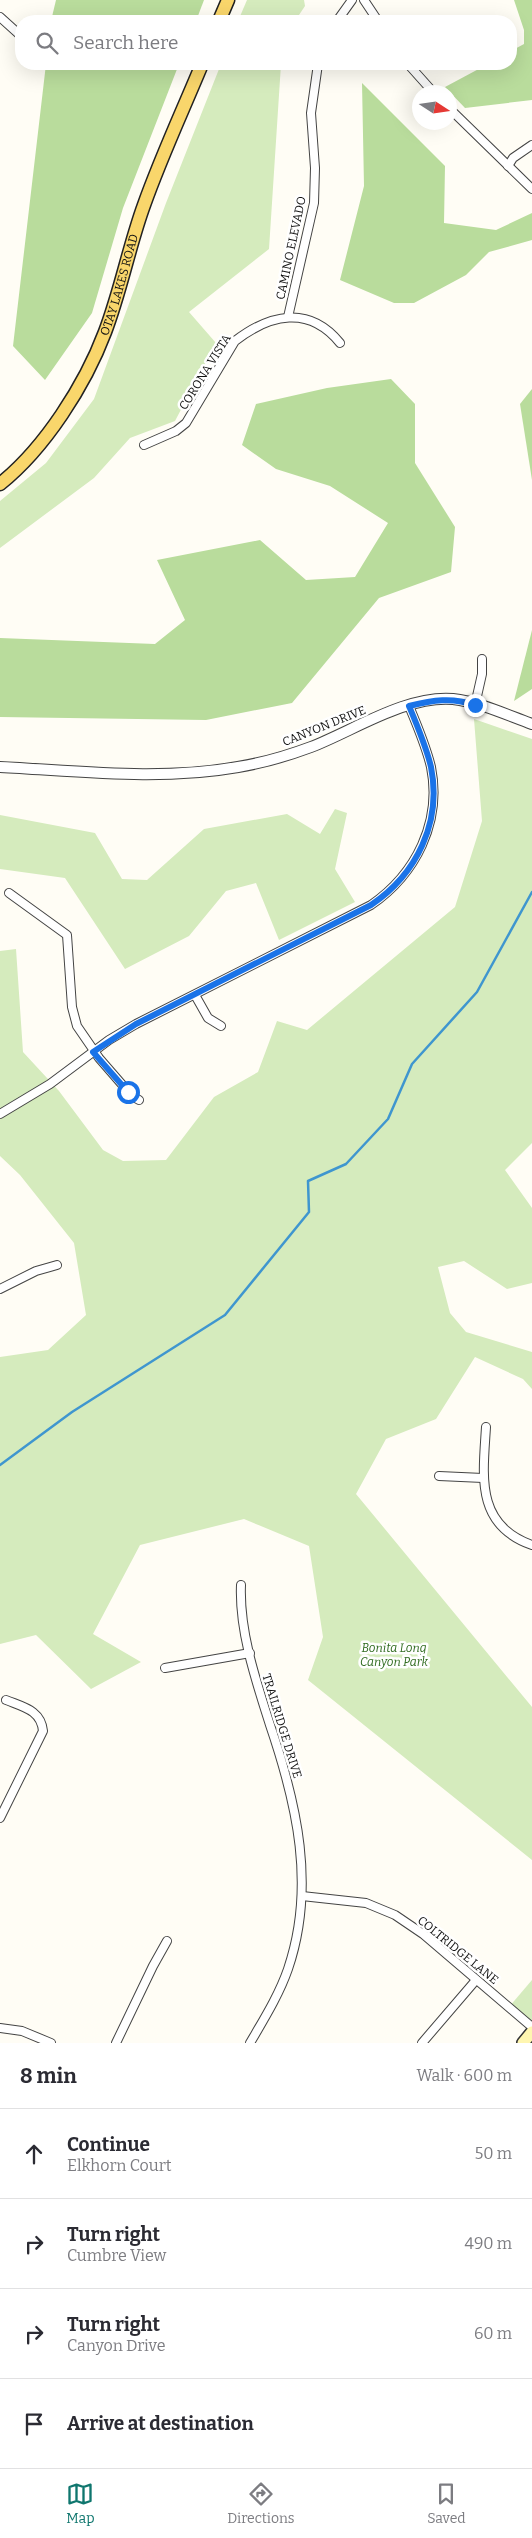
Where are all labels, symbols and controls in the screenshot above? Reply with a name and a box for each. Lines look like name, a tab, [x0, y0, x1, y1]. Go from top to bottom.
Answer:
search box	[15, 15, 517, 70]
icon: search	[33, 29, 61, 57]
text: Search here	[73, 31, 178, 54]
north arrow	[412, 85, 457, 130]
street label: CAMINO ELEVADO	[273, 195, 309, 301]
street label: OTAY LAKES ROAD	[97, 232, 141, 337]
street label: CORONA VISTA	[176, 331, 234, 412]
route end	[464, 694, 487, 717]
street label: CANYON DRIVE	[280, 703, 368, 749]
route start	[117, 1081, 140, 1104]
park label: Bonita Long Canyon Park	[360, 1641, 429, 1669]
street label: TRAILRIDGE DRIVE	[259, 1672, 305, 1780]
street label: COLTRIDGE LANE	[415, 1913, 501, 1987]
text: 8 min	[20, 2063, 77, 2089]
text: Walk · 600 m	[416, 2066, 512, 2085]
text: Continue	[67, 2133, 150, 2156]
icon: ahead	[20, 2140, 48, 2168]
text: 50 m	[475, 2144, 512, 2163]
text: Elkhorn Court	[67, 2156, 172, 2175]
text: Turn right	[67, 2223, 160, 2246]
icon: right	[20, 2230, 48, 2258]
text: 490 m	[465, 2234, 512, 2253]
text: Cumbre View	[67, 2246, 166, 2265]
text: Turn right	[67, 2313, 160, 2336]
icon: right	[20, 2320, 48, 2348]
text: 60 m	[474, 2324, 512, 2343]
text: Canyon Drive	[67, 2336, 165, 2355]
icon: arrive	[20, 2410, 48, 2438]
text: Arrive at destination	[67, 2412, 254, 2435]
tab: Map	[66, 2480, 95, 2527]
tab: Directions	[227, 2480, 295, 2527]
tab: Saved	[427, 2480, 466, 2527]

